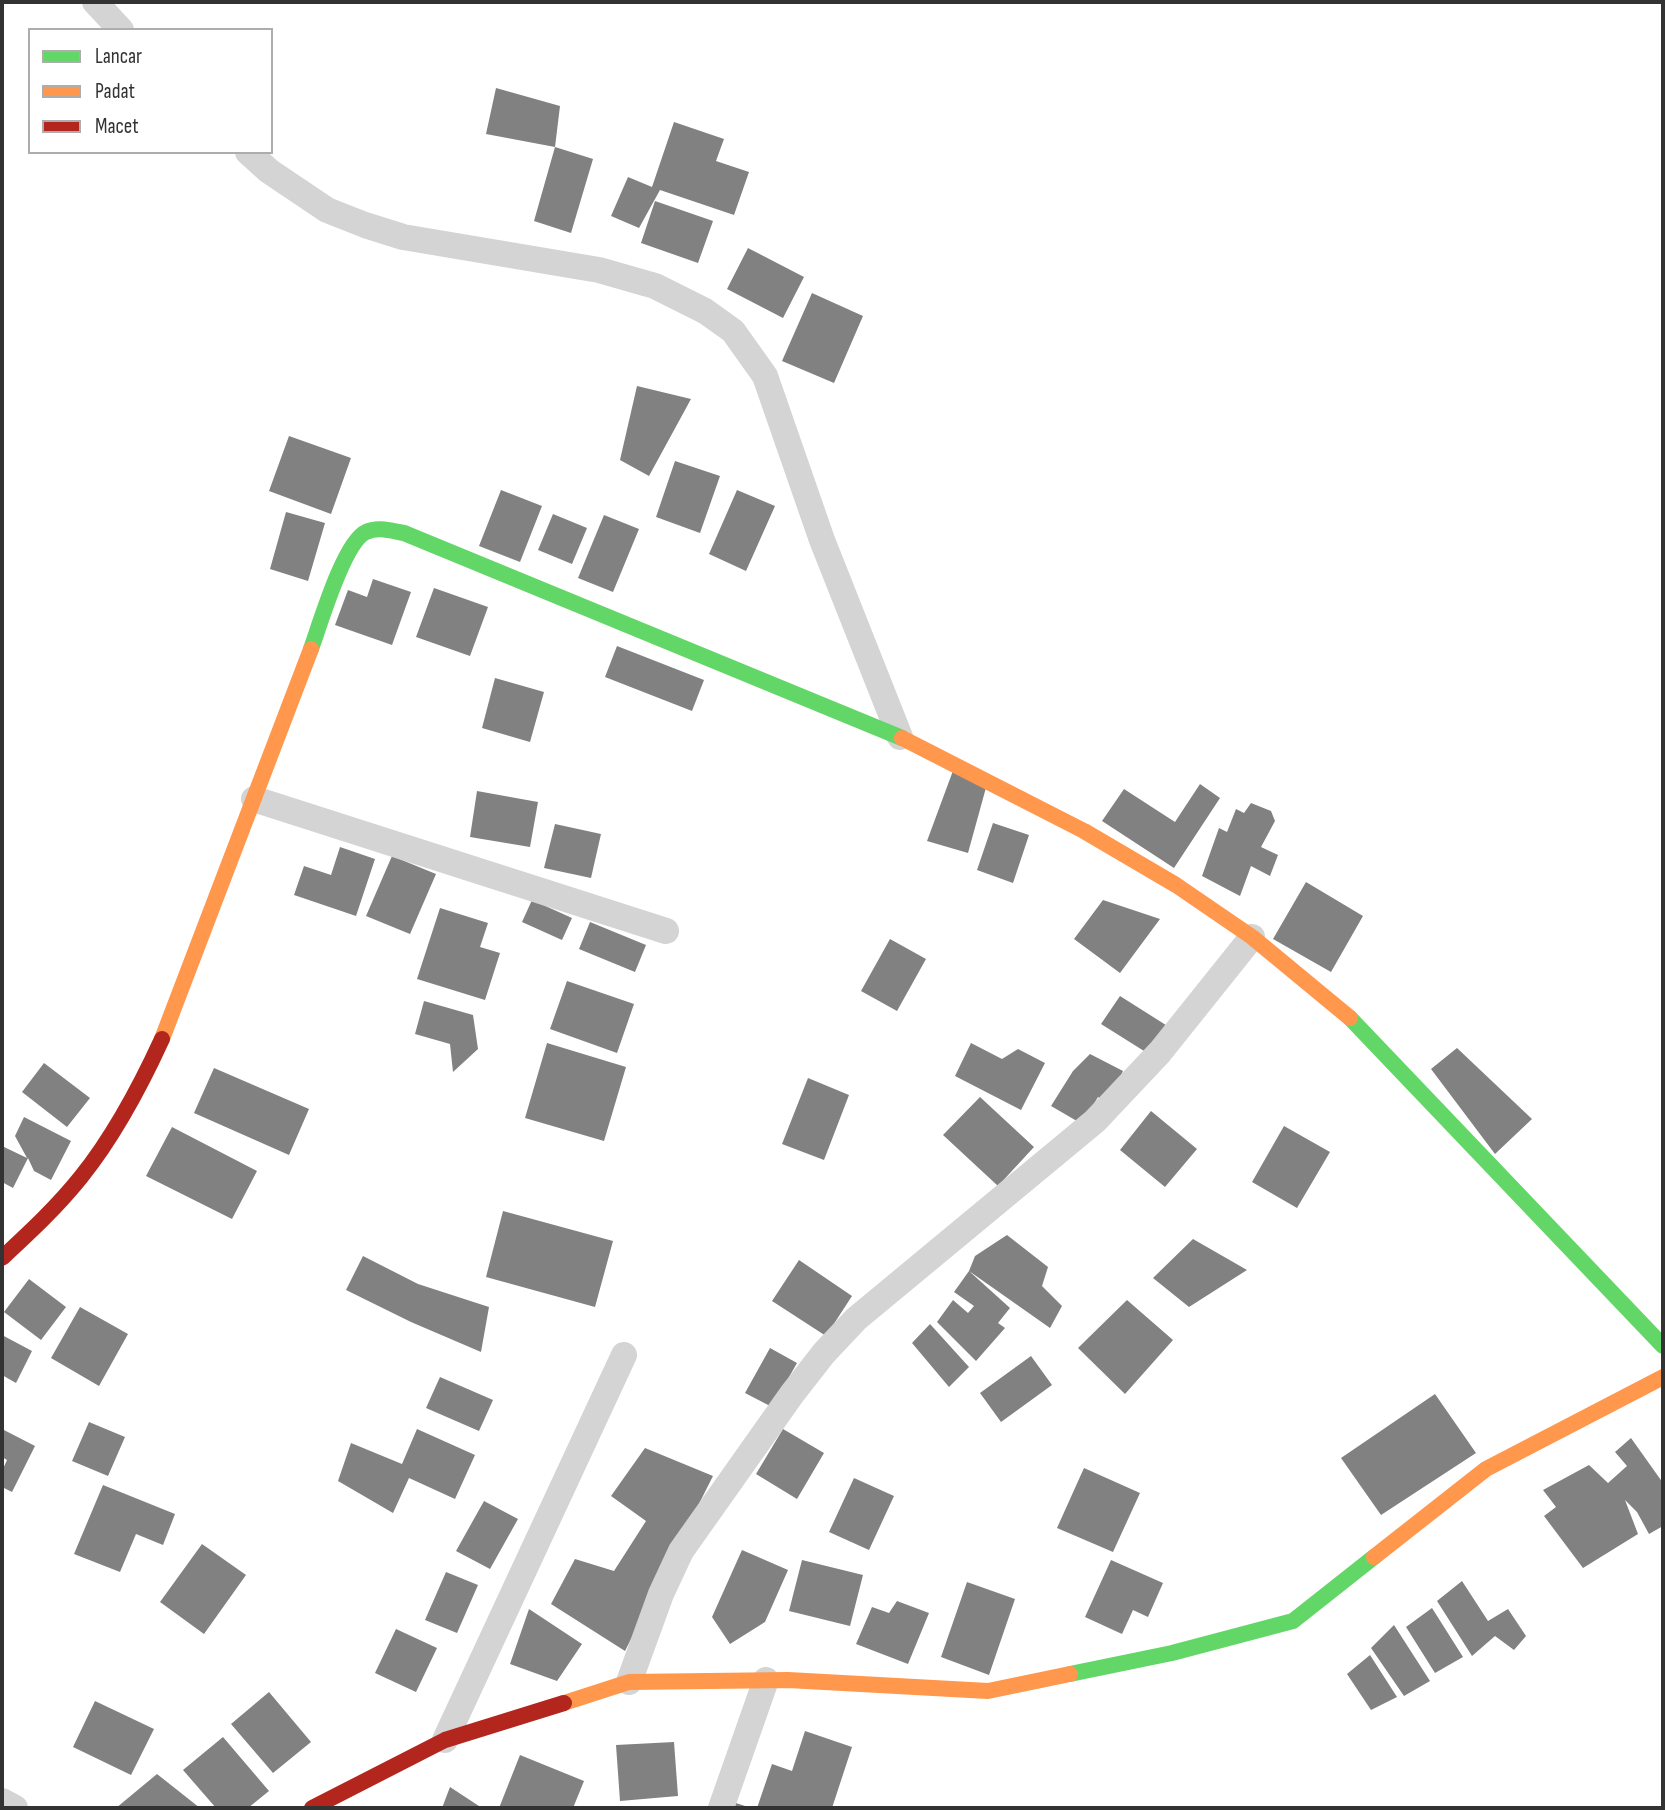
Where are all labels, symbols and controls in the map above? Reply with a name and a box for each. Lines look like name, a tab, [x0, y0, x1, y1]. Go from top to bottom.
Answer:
legend	[28, 28, 273, 154]
text: Lancar	[95, 44, 142, 69]
text: Padat	[95, 79, 135, 104]
text: Macet	[95, 114, 139, 139]

